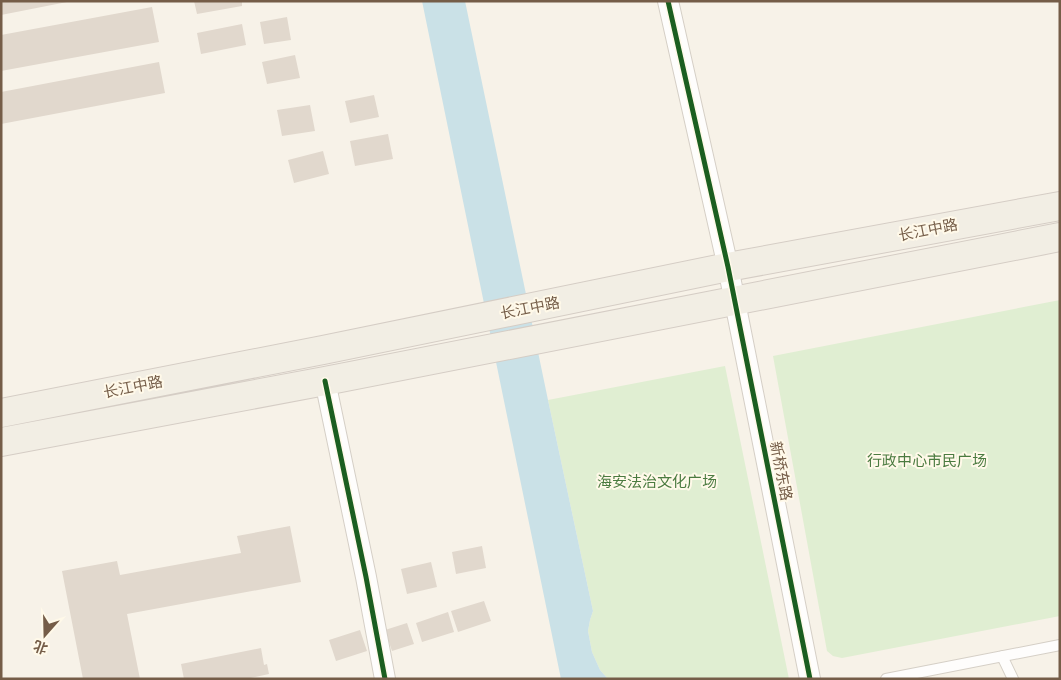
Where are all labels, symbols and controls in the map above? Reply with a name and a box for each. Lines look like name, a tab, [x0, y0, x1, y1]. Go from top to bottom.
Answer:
street label: 长江中路	[897, 214, 959, 245]
street label: 长江中路	[499, 292, 561, 323]
street label: 长江中路	[102, 371, 164, 402]
street label: 新桥东路	[766, 440, 797, 502]
park label: 行政中心市民广场	[867, 451, 987, 470]
park label: 海安法治文化广场	[597, 472, 717, 491]
north arrow	[20, 610, 70, 660]
text: 北	[31, 636, 50, 658]

